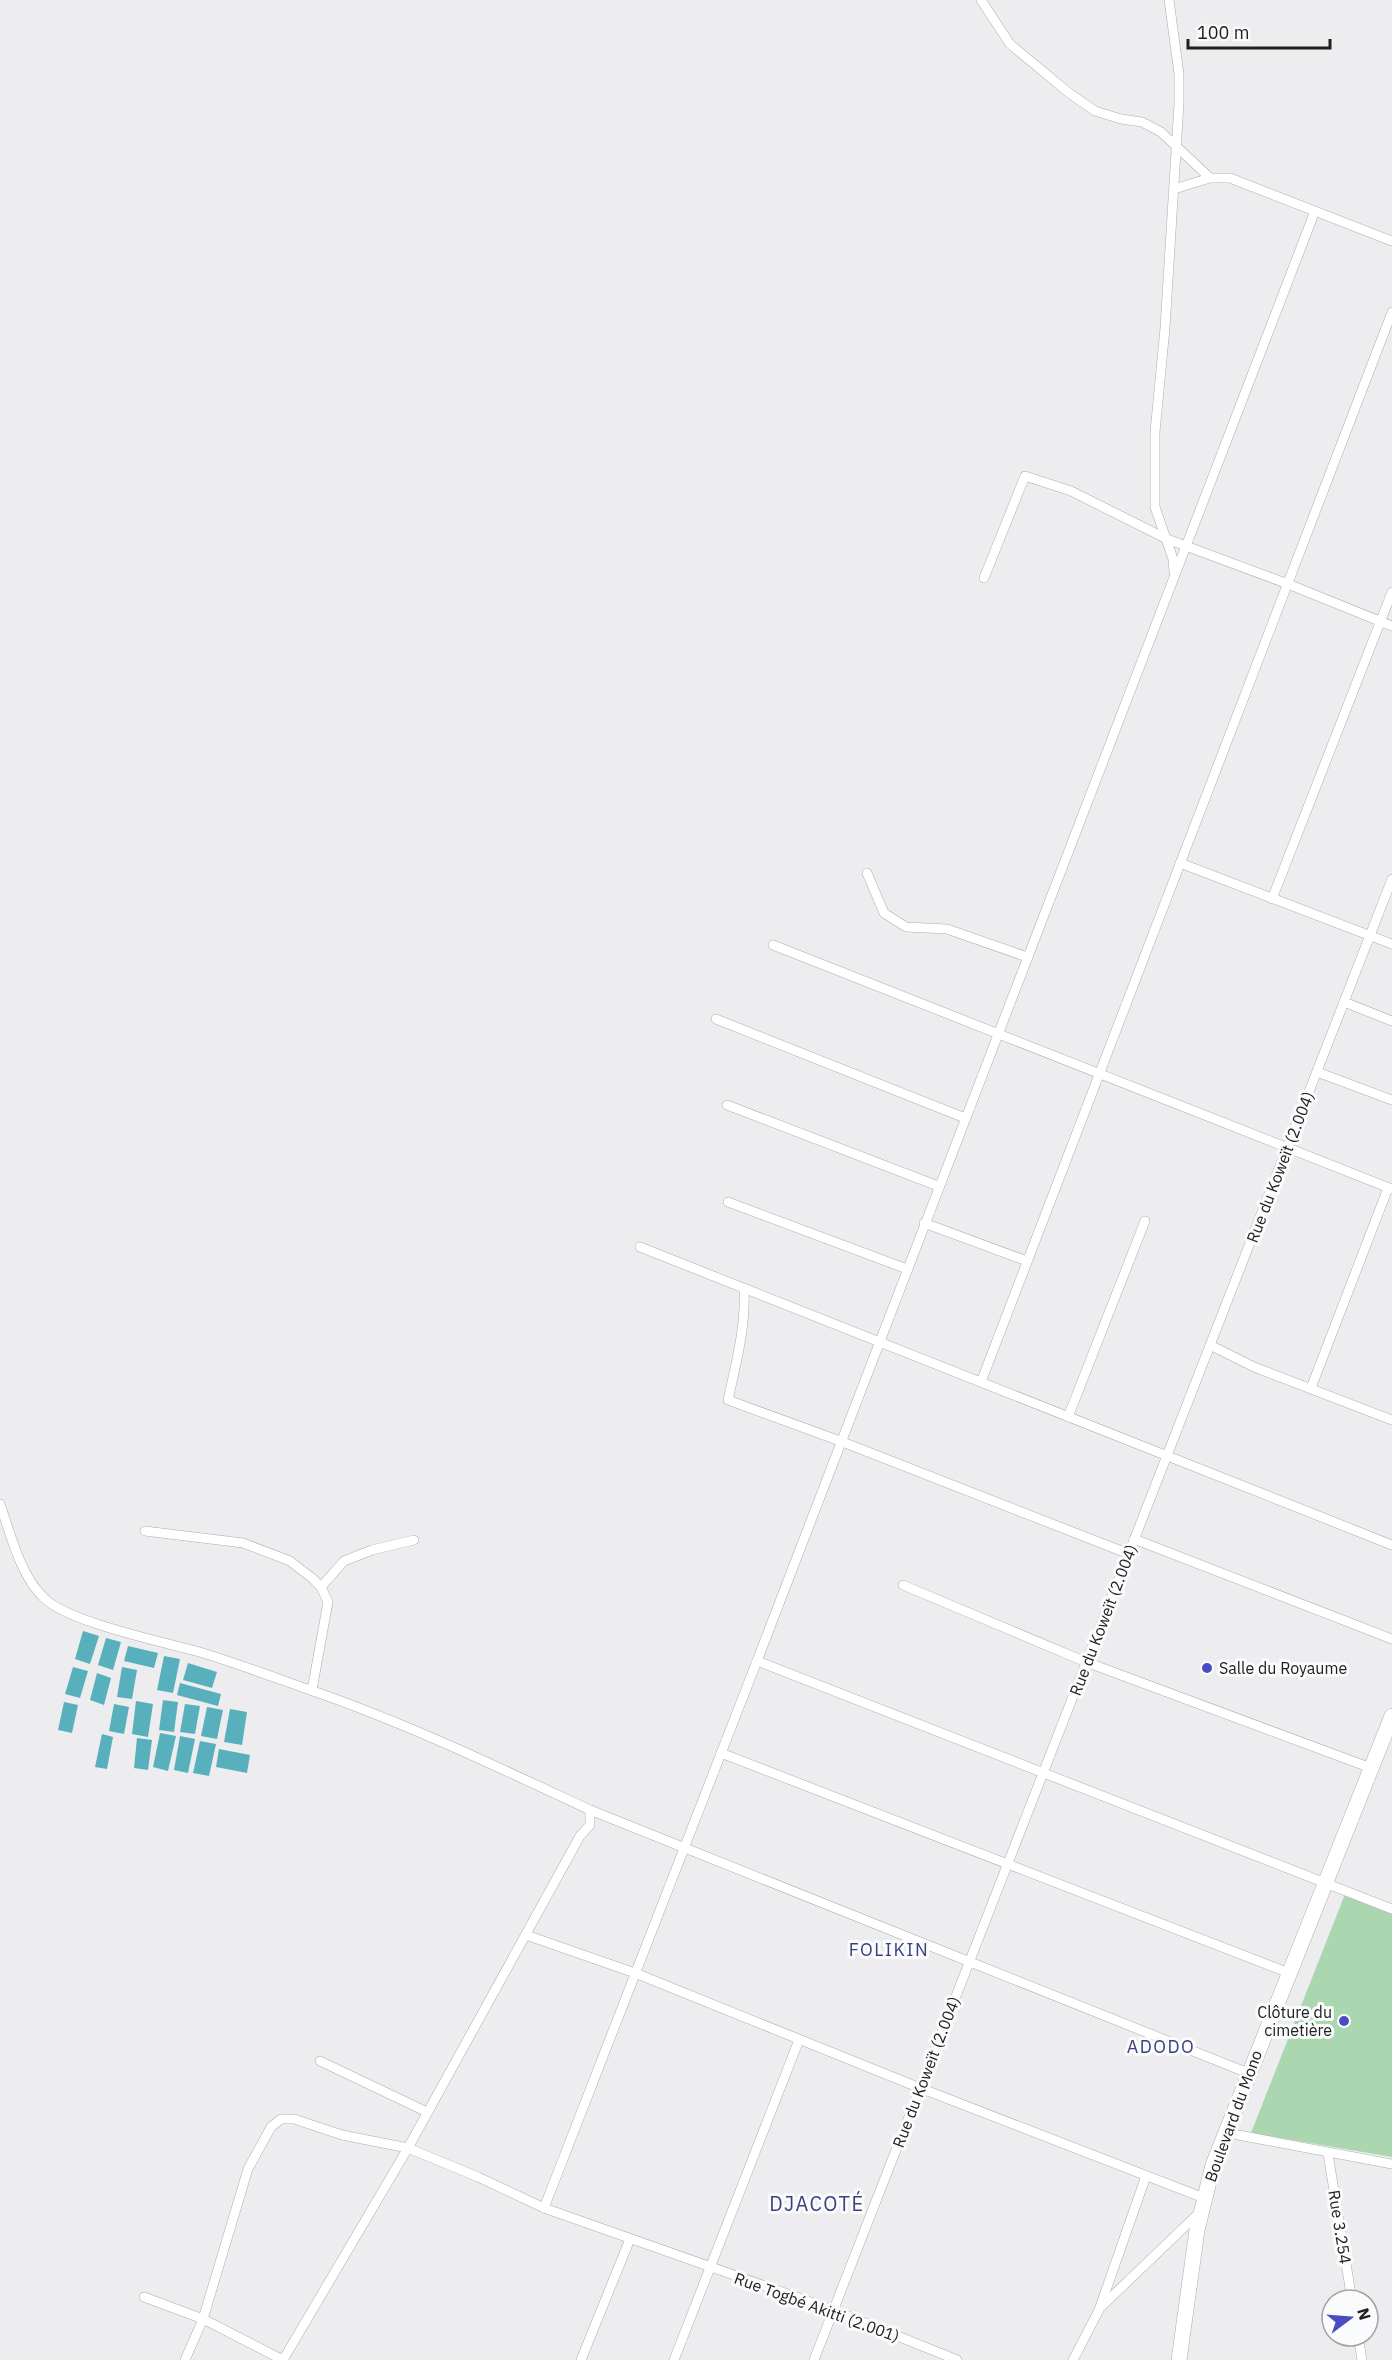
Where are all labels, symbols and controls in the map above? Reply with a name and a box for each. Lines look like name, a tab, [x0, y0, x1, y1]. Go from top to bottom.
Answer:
scale bar	[1188, 12, 1330, 50]
text: 100 m	[1197, 21, 1249, 44]
street label: Rue du Koweït (2.004)	[1242, 1088, 1318, 1246]
street label: Rue du Koweït (2.004)	[1065, 1541, 1141, 1699]
place label: Salle du Royaume	[1219, 1658, 1347, 1678]
marker: Salle du Royaume	[1200, 1661, 1214, 1675]
district label: FOLIKIN	[849, 1938, 929, 1961]
street label: Rue du Koweït (2.004)	[888, 1993, 964, 2151]
place label: Clôture du cimetière	[1257, 2002, 1332, 2040]
marker: Clôture du cimetière	[1337, 2014, 1351, 2028]
district label: ADODO	[1127, 2035, 1195, 2058]
street label: Boulevard du Mono	[1200, 2047, 1266, 2185]
street label: Rue 3.254	[1324, 2189, 1356, 2265]
district label: DJACOTÉ	[769, 2190, 865, 2217]
street label: Rue Togbé Akitti (2.001)	[732, 2268, 902, 2346]
north arrow	[1320, 2288, 1380, 2348]
text: N	[1353, 2306, 1376, 2322]

